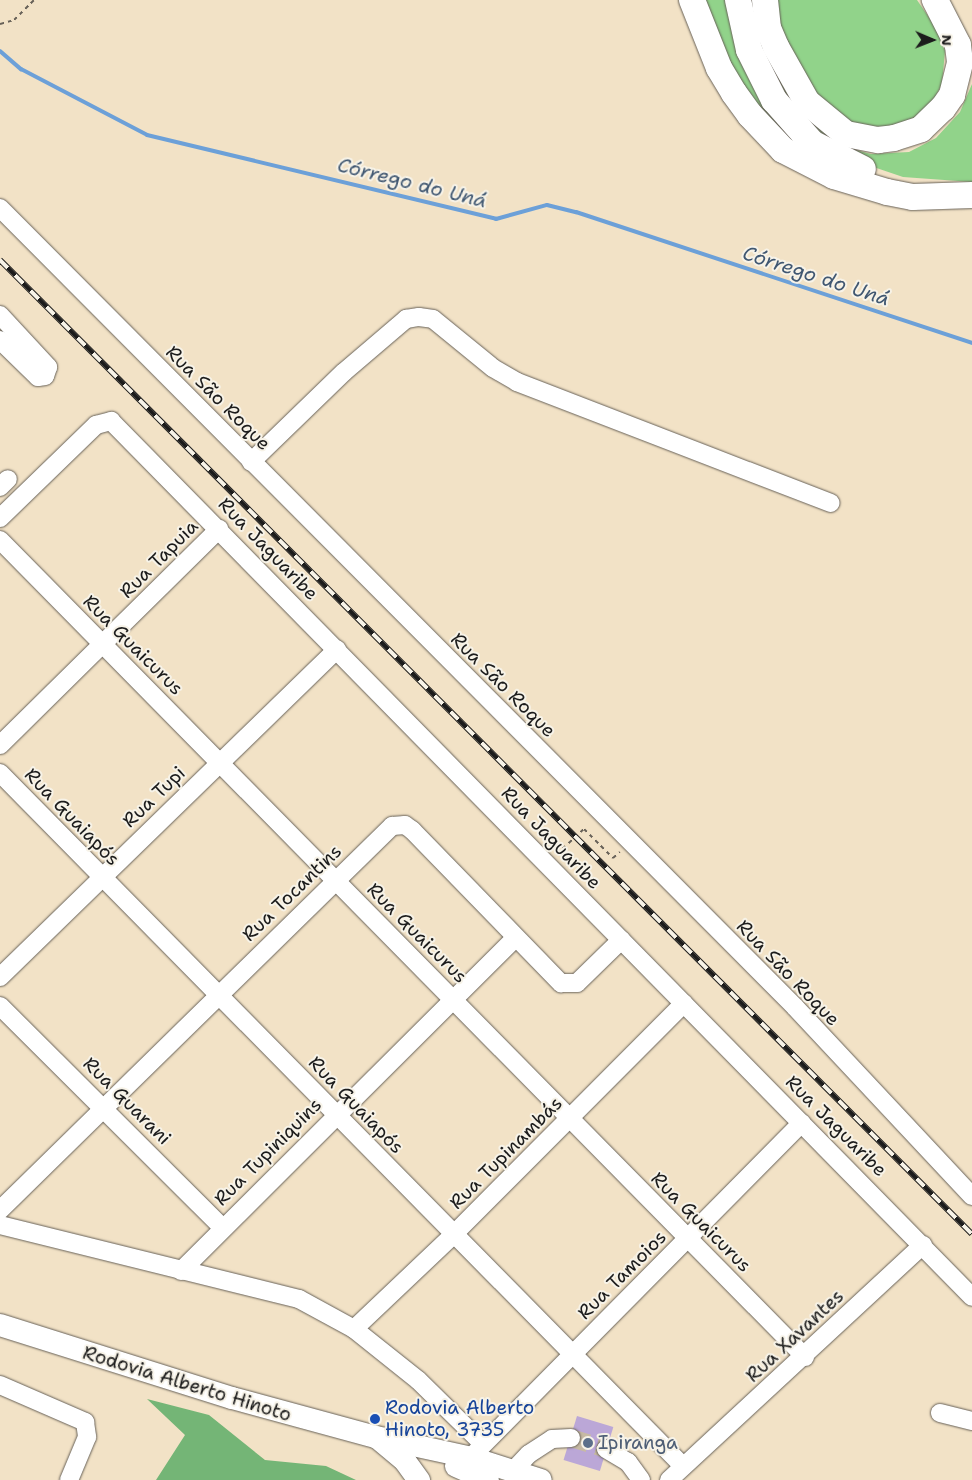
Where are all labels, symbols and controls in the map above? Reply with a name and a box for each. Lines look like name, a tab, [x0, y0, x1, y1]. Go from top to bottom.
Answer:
north arrow	[907, 15, 957, 65]
text: N	[938, 35, 956, 46]
water label: Córrego do Uná	[335, 153, 489, 213]
water label: Córrego do Uná	[740, 241, 892, 311]
street label: Rua São Roque	[161, 341, 275, 455]
street label: Rua Jaguaribe	[213, 493, 323, 605]
street label: Rua Tapuia	[115, 515, 203, 603]
street label: Rua Guaicurus	[78, 590, 188, 700]
street label: Rua São Roque	[446, 628, 560, 742]
street label: Rua Tupi	[118, 762, 190, 832]
street label: Rua Guaiapós	[20, 763, 124, 871]
street label: Rua Jaguaribe	[496, 782, 606, 894]
street label: Rua Tocantins	[238, 840, 346, 946]
street label: Rua Guaicurus	[362, 878, 472, 988]
street label: Rua São Roque	[732, 915, 844, 1031]
street label: Rua Guaiapós	[304, 1051, 408, 1159]
street label: Rua Guarani	[78, 1052, 176, 1150]
street label: Rua Jaguaribe	[781, 1071, 891, 1181]
street label: Rua Tupinambás	[445, 1092, 567, 1214]
street label: Rua Tupiniquins	[210, 1094, 326, 1210]
street label: Rua Guaicurus	[646, 1167, 756, 1277]
street label: Rua Tamoios	[573, 1226, 671, 1324]
street label: Rua Xavantes	[741, 1285, 849, 1387]
street label: Rodovia Alberto Hinoto	[80, 1341, 294, 1427]
place label: Rodovia Alberto Hinoto, 3735	[385, 1397, 534, 1441]
marker: Rodovia Alberto Hinoto, 3735	[369, 1413, 381, 1425]
place label: Ipiranga	[598, 1432, 678, 1454]
marker: Ipiranga	[582, 1437, 594, 1449]

